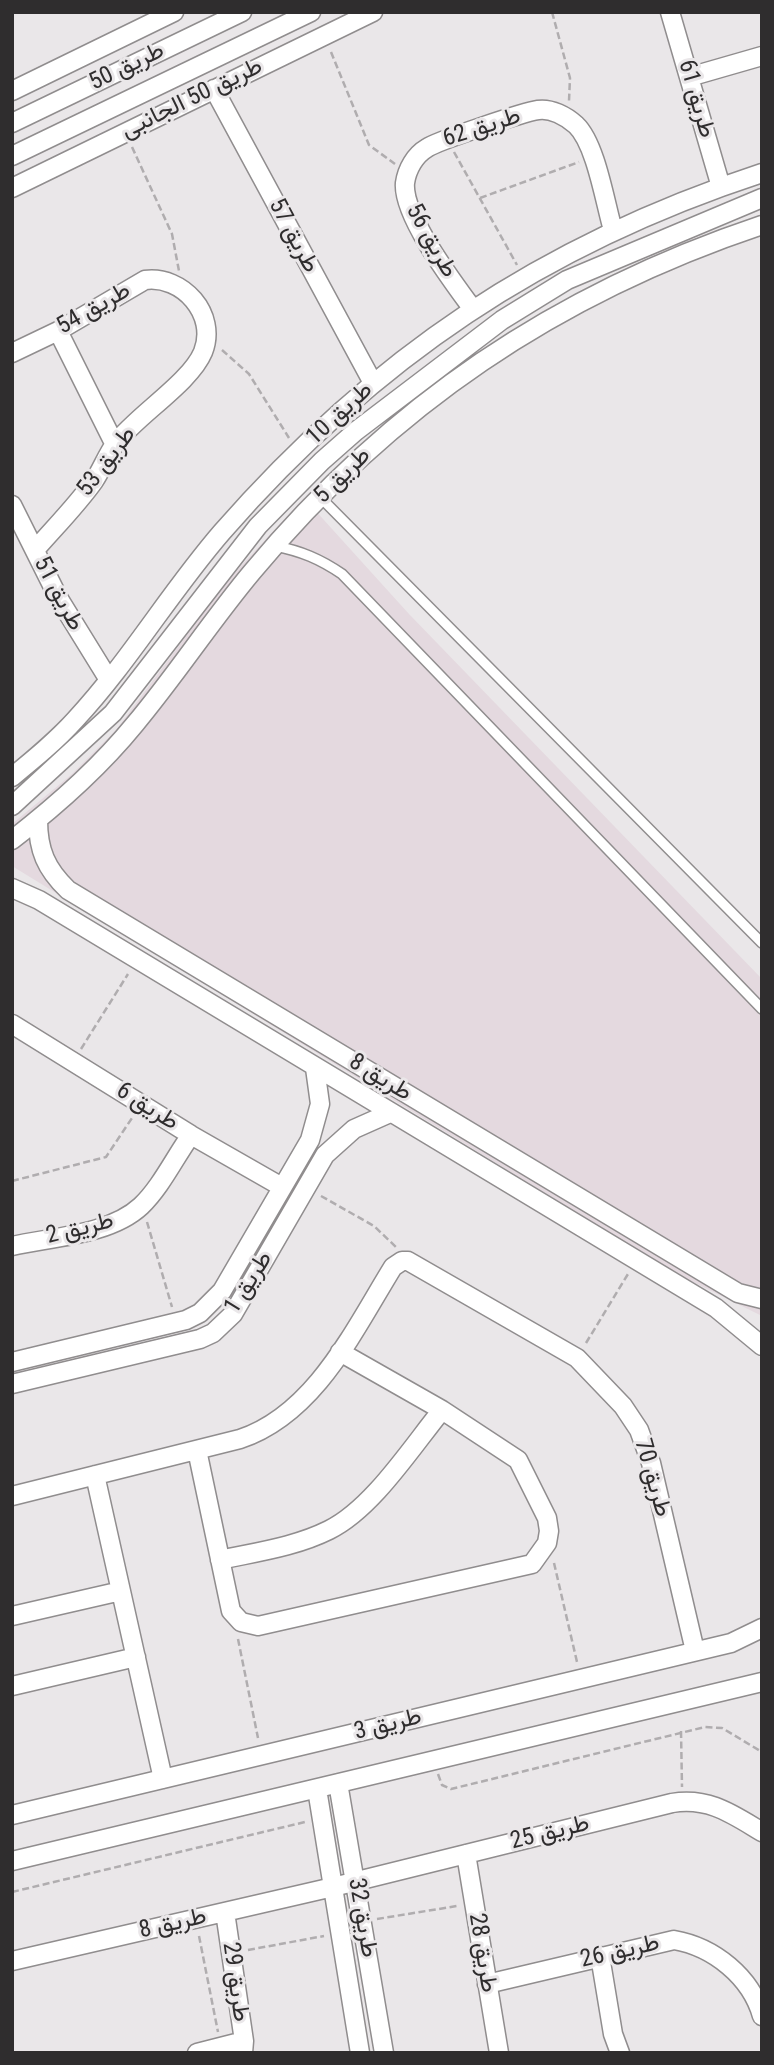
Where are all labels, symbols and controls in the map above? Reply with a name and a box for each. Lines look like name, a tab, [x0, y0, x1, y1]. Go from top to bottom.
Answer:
street label: طريق 50	[85, 37, 169, 97]
street label: طريق 50 الجانبى	[117, 52, 267, 146]
street label: طريق 61	[671, 57, 721, 141]
street label: طريق 62	[439, 102, 525, 154]
street label: طريق 57	[261, 194, 325, 278]
street label: طريق 56	[399, 199, 463, 283]
street label: طريق 54	[52, 277, 136, 341]
street label: طريق 10	[301, 376, 379, 452]
street label: طريق 53	[71, 421, 143, 503]
street label: طريق 5	[309, 442, 377, 510]
street label: طريق 51	[26, 552, 90, 636]
street label: طريق 8	[343, 1048, 417, 1108]
street label: طريق 6	[110, 1077, 184, 1137]
street label: طريق 2	[43, 1207, 117, 1251]
street label: طريق 1	[219, 1246, 279, 1320]
street label: طريق 70	[627, 1436, 677, 1520]
street label: طريق 3	[351, 1703, 425, 1747]
street label: طريق 25	[508, 1809, 592, 1857]
street label: طريق 32	[341, 1876, 383, 1960]
street label: طريق 8	[137, 1902, 209, 1946]
street label: طريق 28	[462, 1911, 502, 1995]
street label: طريق 26	[578, 1929, 662, 1975]
street label: طريق 29	[215, 1940, 255, 2024]

